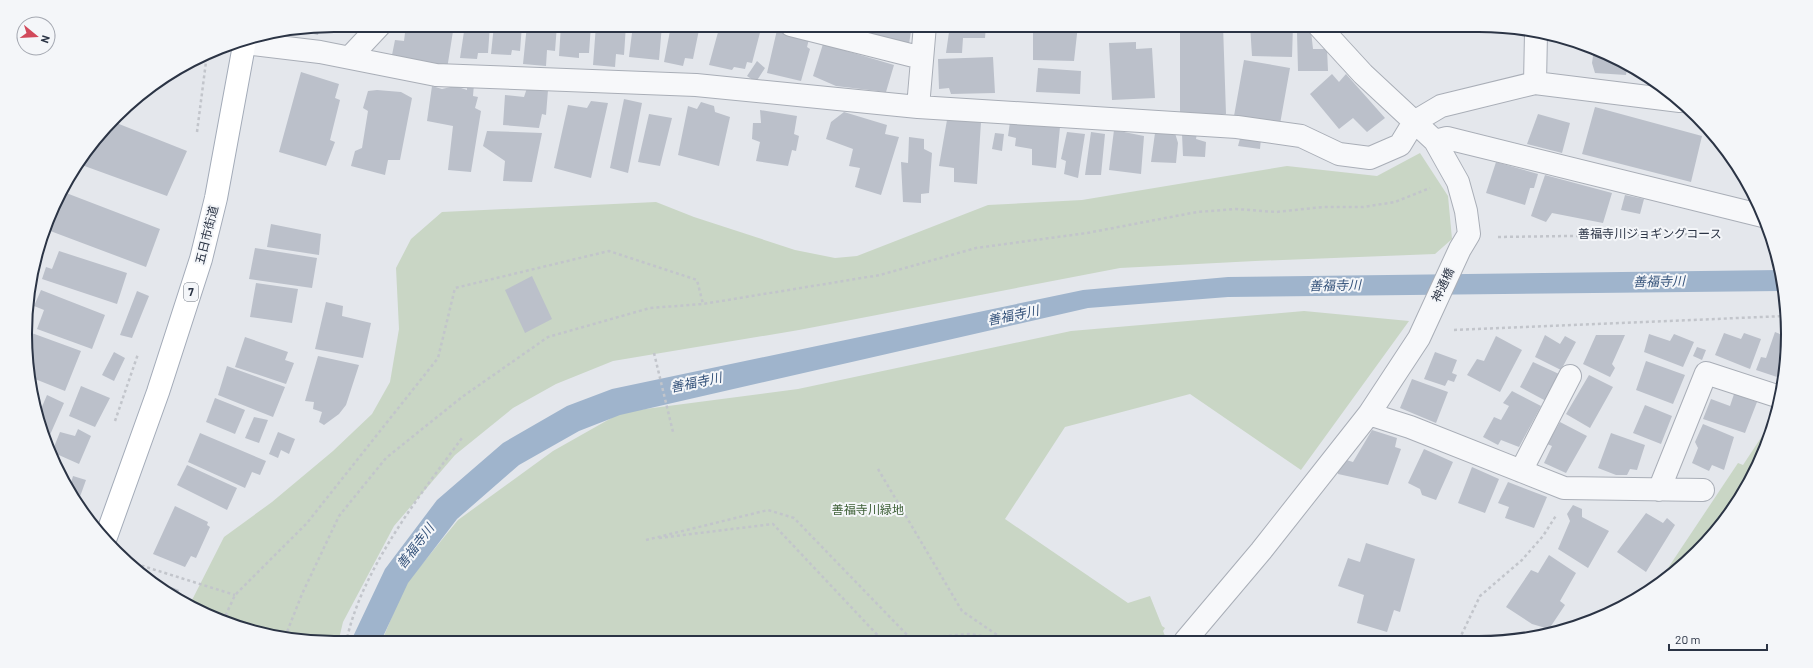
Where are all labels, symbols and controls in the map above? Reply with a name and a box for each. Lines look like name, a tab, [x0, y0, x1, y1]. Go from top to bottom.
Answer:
north arrow	[16, 16, 56, 56]
text: N	[39, 34, 53, 45]
street label: 五日市街道	[192, 204, 220, 266]
street label: 善福寺川ジョギングコース	[1578, 226, 1722, 240]
street label: 神通橋	[1428, 265, 1456, 304]
water label: 善福寺川	[1633, 273, 1687, 289]
water label: 善福寺川	[1309, 277, 1363, 293]
road number: 7	[184, 283, 198, 301]
water label: 善福寺川	[986, 301, 1042, 328]
water label: 善福寺川	[669, 368, 725, 395]
park label: 善福寺川緑地	[832, 502, 904, 516]
water label: 善福寺川	[393, 519, 438, 572]
scale bar	[1669, 626, 1767, 652]
text: 20 m	[1675, 632, 1701, 646]

